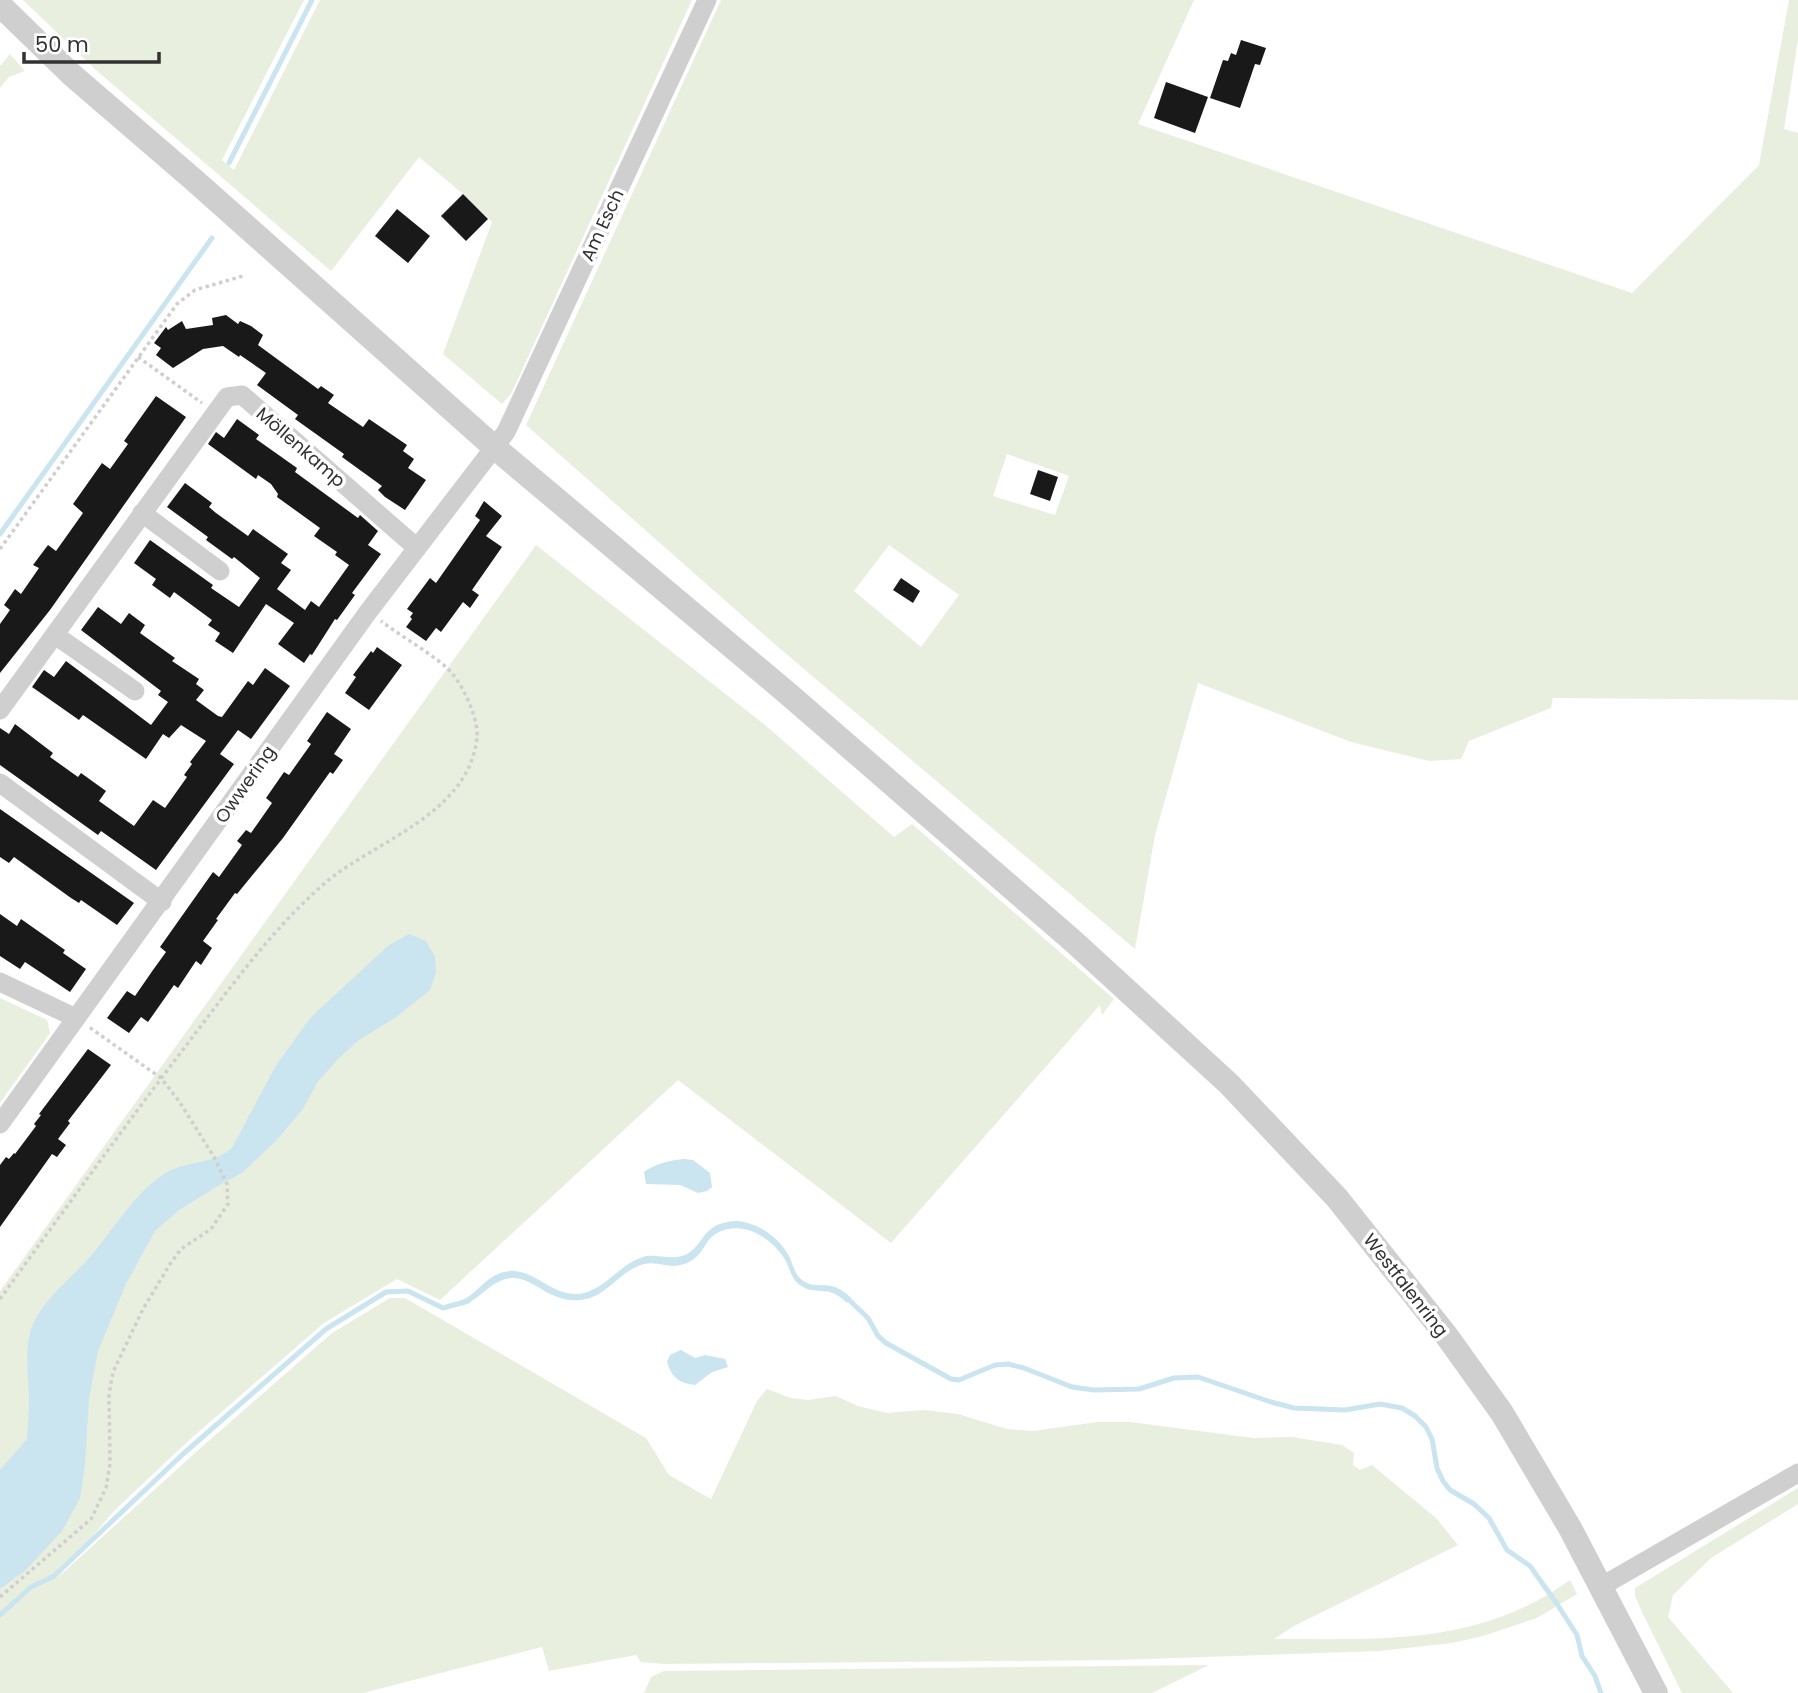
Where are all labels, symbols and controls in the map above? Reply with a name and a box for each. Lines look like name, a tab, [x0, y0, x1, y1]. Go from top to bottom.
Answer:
scale bar	[24, 21, 159, 65]
text: 50 m	[35, 30, 89, 59]
street label: Am Esch	[574, 185, 630, 265]
street label: Möllenkamp	[251, 401, 351, 493]
street label: Owwering	[209, 740, 281, 828]
street label: Westfalenring	[1358, 1228, 1454, 1342]

